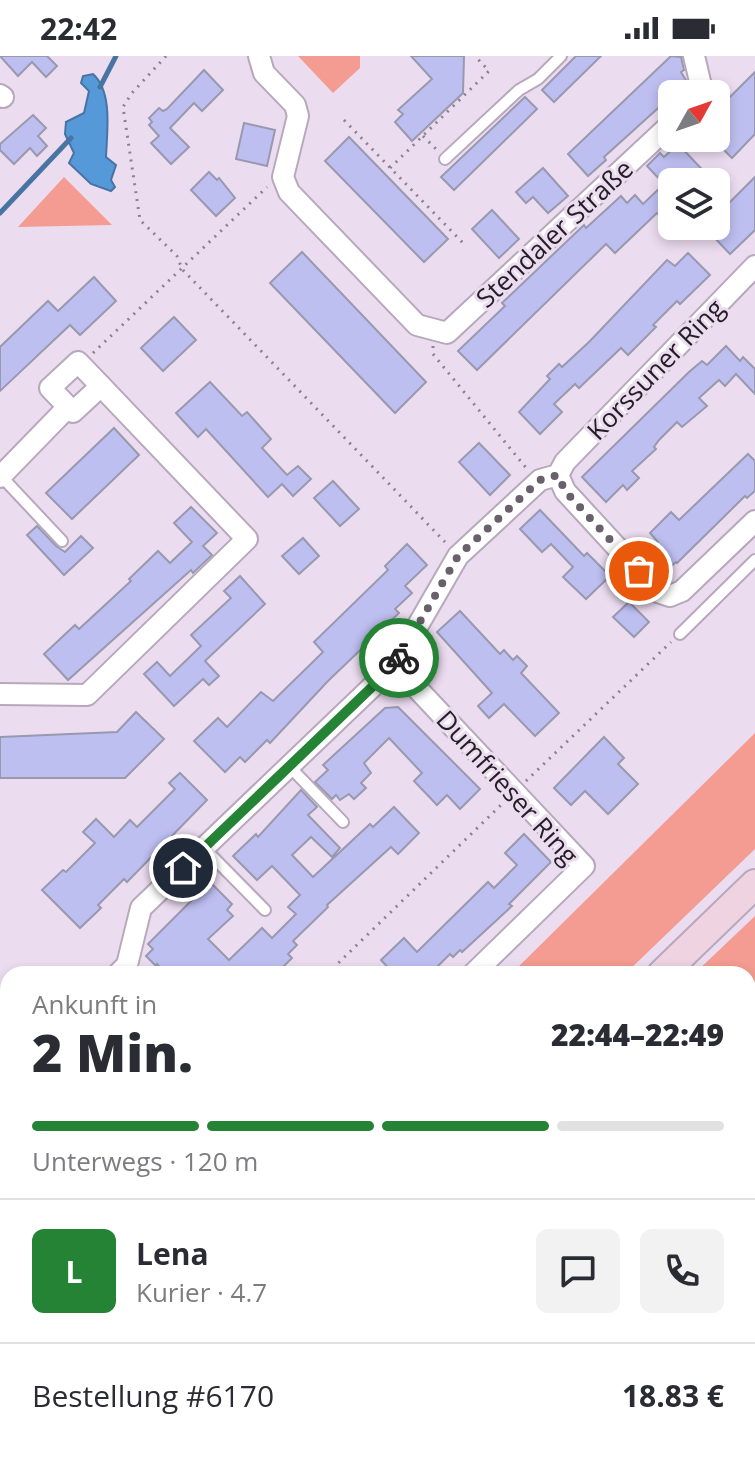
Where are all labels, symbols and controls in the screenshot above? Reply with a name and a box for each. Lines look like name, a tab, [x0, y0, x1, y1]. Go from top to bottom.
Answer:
text: 22:42	[40, 8, 117, 49]
north arrow	[658, 80, 730, 152]
map controls	[658, 80, 730, 240]
street label: Stendaler Straße	[468, 151, 640, 315]
button: layers	[658, 168, 730, 240]
street label: Korssuner Ring	[578, 290, 732, 448]
pin	[605, 537, 673, 605]
icon: bag	[617, 549, 661, 593]
courier	[359, 618, 439, 698]
icon: bike	[377, 636, 421, 680]
street label: Dumfrieser Ring	[429, 702, 587, 872]
pin	[149, 834, 217, 902]
icon: home	[161, 846, 205, 890]
text: Ankunft in	[32, 986, 157, 1022]
text: 22:44–22:49	[551, 1014, 724, 1055]
text: 2 Min.	[32, 1016, 193, 1087]
text: Unterwegs · 120 m	[32, 1143, 258, 1179]
button: chat	[536, 1229, 620, 1313]
button: phone	[640, 1229, 724, 1313]
text: Lena	[136, 1233, 209, 1274]
text: L	[66, 1251, 82, 1292]
text: Kurier · 4.7	[136, 1274, 267, 1310]
text: Bestellung #6170	[32, 1375, 274, 1416]
text: 18.83 €	[622, 1375, 724, 1416]

